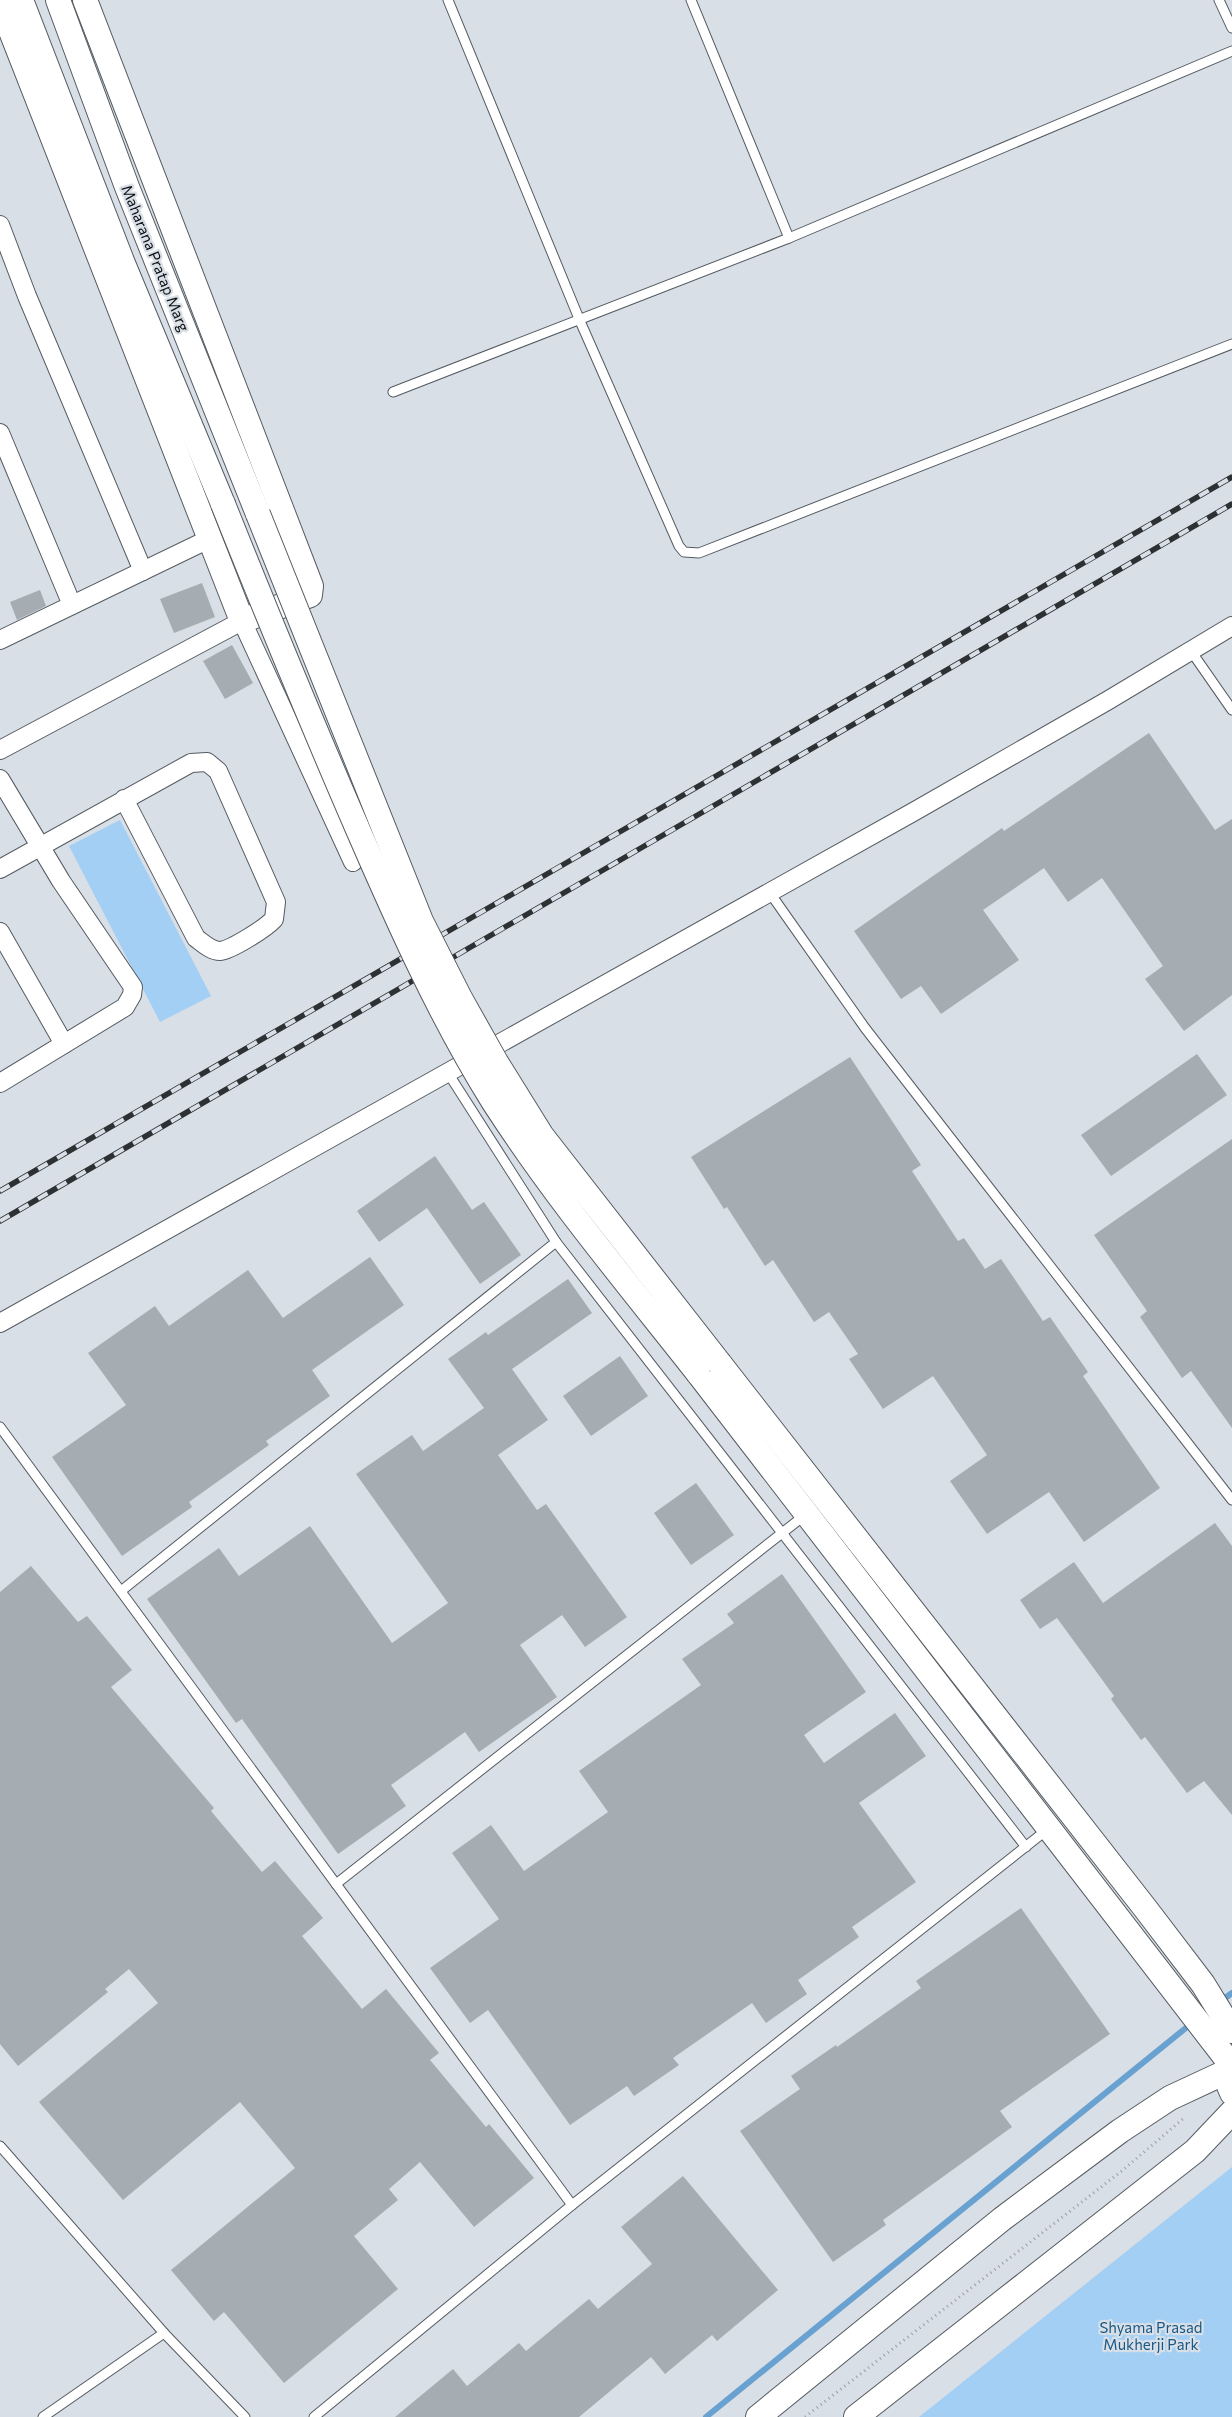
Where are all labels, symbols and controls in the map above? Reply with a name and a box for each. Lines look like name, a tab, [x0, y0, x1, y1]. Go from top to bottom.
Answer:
street label: Maharana Pratap Marg	[118, 182, 194, 334]
park label: Shyama Prasad Mukherji Park	[1100, 2318, 1202, 2353]

